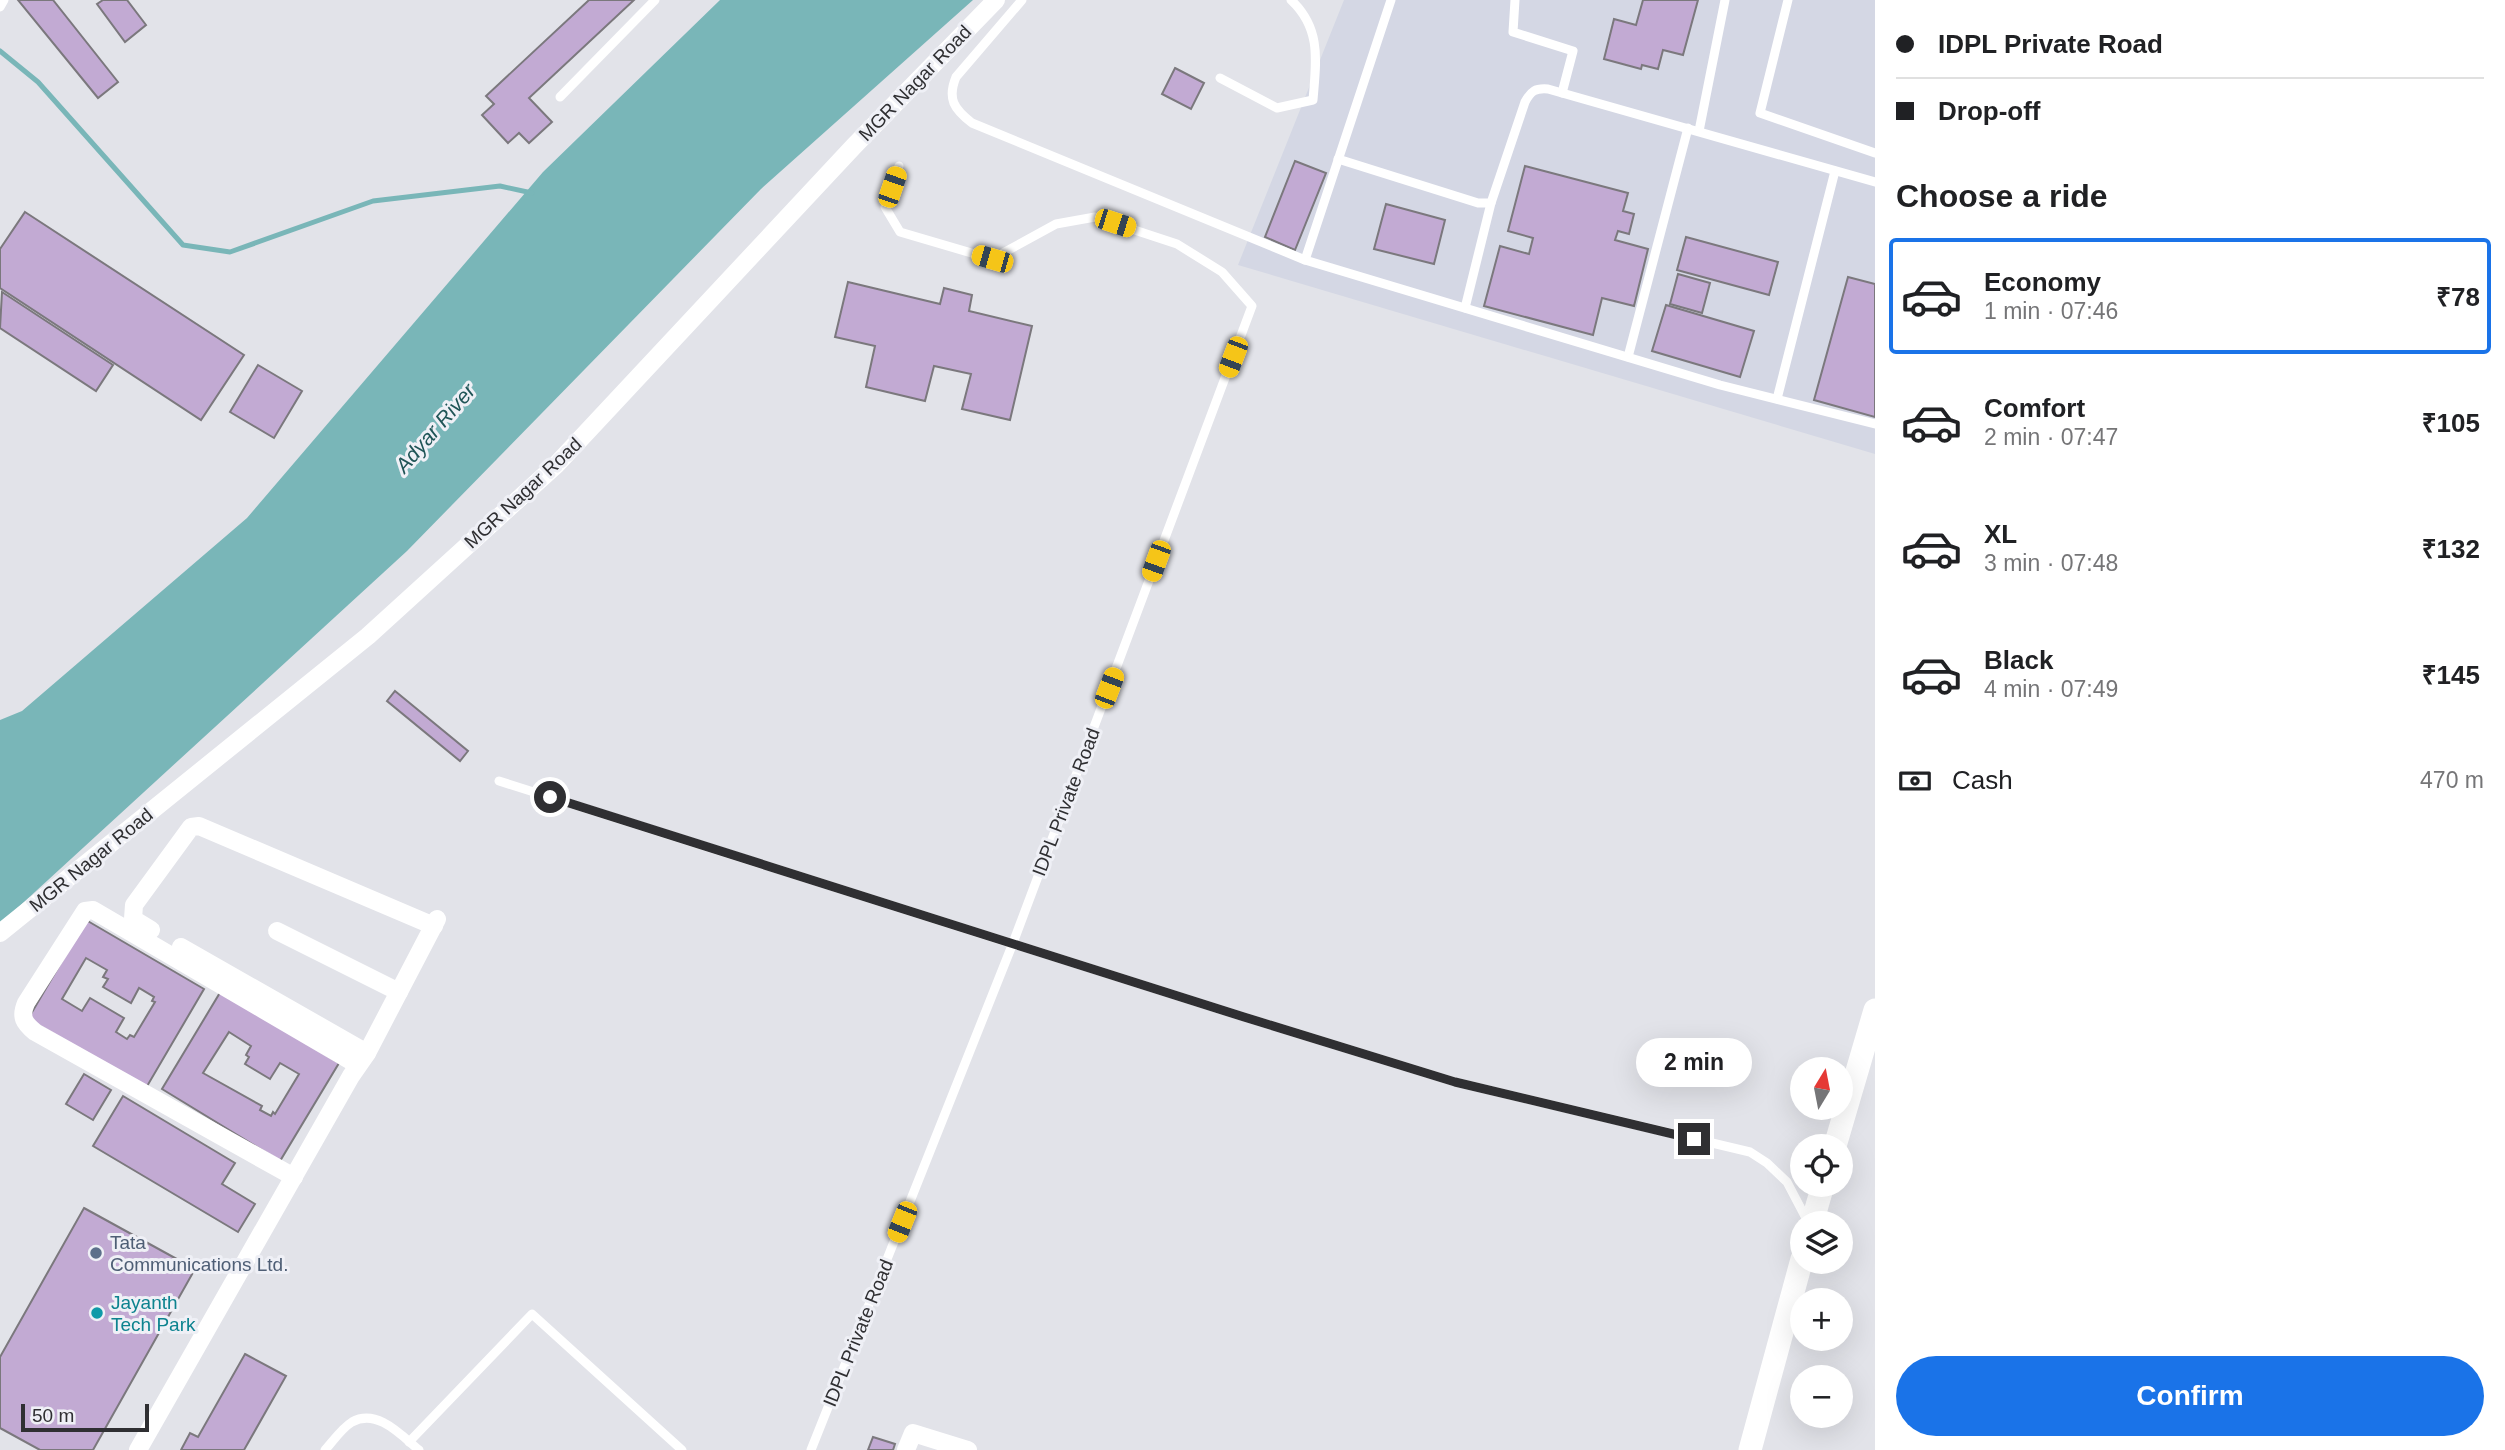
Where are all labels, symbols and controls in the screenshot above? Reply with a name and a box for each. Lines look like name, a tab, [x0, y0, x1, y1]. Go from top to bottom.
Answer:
street label: MGR Nagar Road	[855, 21, 975, 145]
text: IDPL Private Road	[1938, 29, 2163, 59]
text: Drop-off	[1938, 96, 2041, 126]
car	[876, 164, 909, 210]
text: Choose a ride	[1896, 178, 2108, 214]
car	[1092, 207, 1139, 239]
car	[969, 243, 1016, 275]
icon: car	[1900, 265, 1963, 328]
text: Economy	[1984, 267, 2101, 297]
text: ₹78	[2436, 282, 2480, 312]
text: 1 min · 07:46	[1984, 298, 2118, 324]
car	[1216, 334, 1251, 380]
water label: Adyar River	[389, 378, 480, 478]
icon: car	[1900, 391, 1963, 454]
text: Comfort	[1984, 393, 2085, 423]
text: ₹105	[2422, 408, 2480, 438]
text: 2 min · 07:47	[1984, 424, 2118, 450]
street label: MGR Nagar Road	[460, 433, 586, 553]
icon: car	[1900, 517, 1963, 580]
text: XL	[1984, 519, 2017, 549]
text: ₹132	[2422, 534, 2480, 564]
car	[1139, 538, 1174, 584]
text: 3 min · 07:48	[1984, 550, 2118, 576]
icon: car	[1900, 643, 1963, 706]
text: Black	[1984, 645, 2053, 675]
text: ₹145	[2422, 660, 2480, 690]
car	[1092, 665, 1127, 711]
text: 4 min · 07:49	[1984, 676, 2118, 702]
street label: IDPL Private Road	[1028, 725, 1104, 879]
icon: cash	[1896, 762, 1934, 800]
text: Cash	[1952, 765, 2013, 795]
text: 470 m	[2420, 767, 2484, 793]
route start	[534, 781, 566, 813]
street label: MGR Nagar Road	[25, 804, 157, 916]
callout: 2 min	[1636, 1038, 1752, 1086]
text: 2 min	[1664, 1049, 1724, 1075]
north arrow	[1790, 1057, 1853, 1120]
map controls	[1790, 1057, 1853, 1428]
route end	[1678, 1123, 1710, 1155]
button: locate	[1790, 1134, 1853, 1197]
car	[885, 1199, 920, 1245]
button: layers	[1790, 1211, 1853, 1274]
place label: Tata Communications Ltd.	[110, 1232, 288, 1275]
marker: Tata Communications Ltd.	[88, 1245, 104, 1261]
street label: IDPL Private Road	[819, 1256, 897, 1410]
button: +	[1790, 1288, 1853, 1351]
place label: Jayanth Tech Park	[111, 1292, 196, 1335]
marker: Jayanth Tech Park	[89, 1305, 105, 1321]
button: Confirm	[1896, 1356, 2484, 1436]
button: −	[1790, 1365, 1853, 1428]
scale bar	[21, 1401, 149, 1433]
text: 50 m	[32, 1405, 74, 1426]

